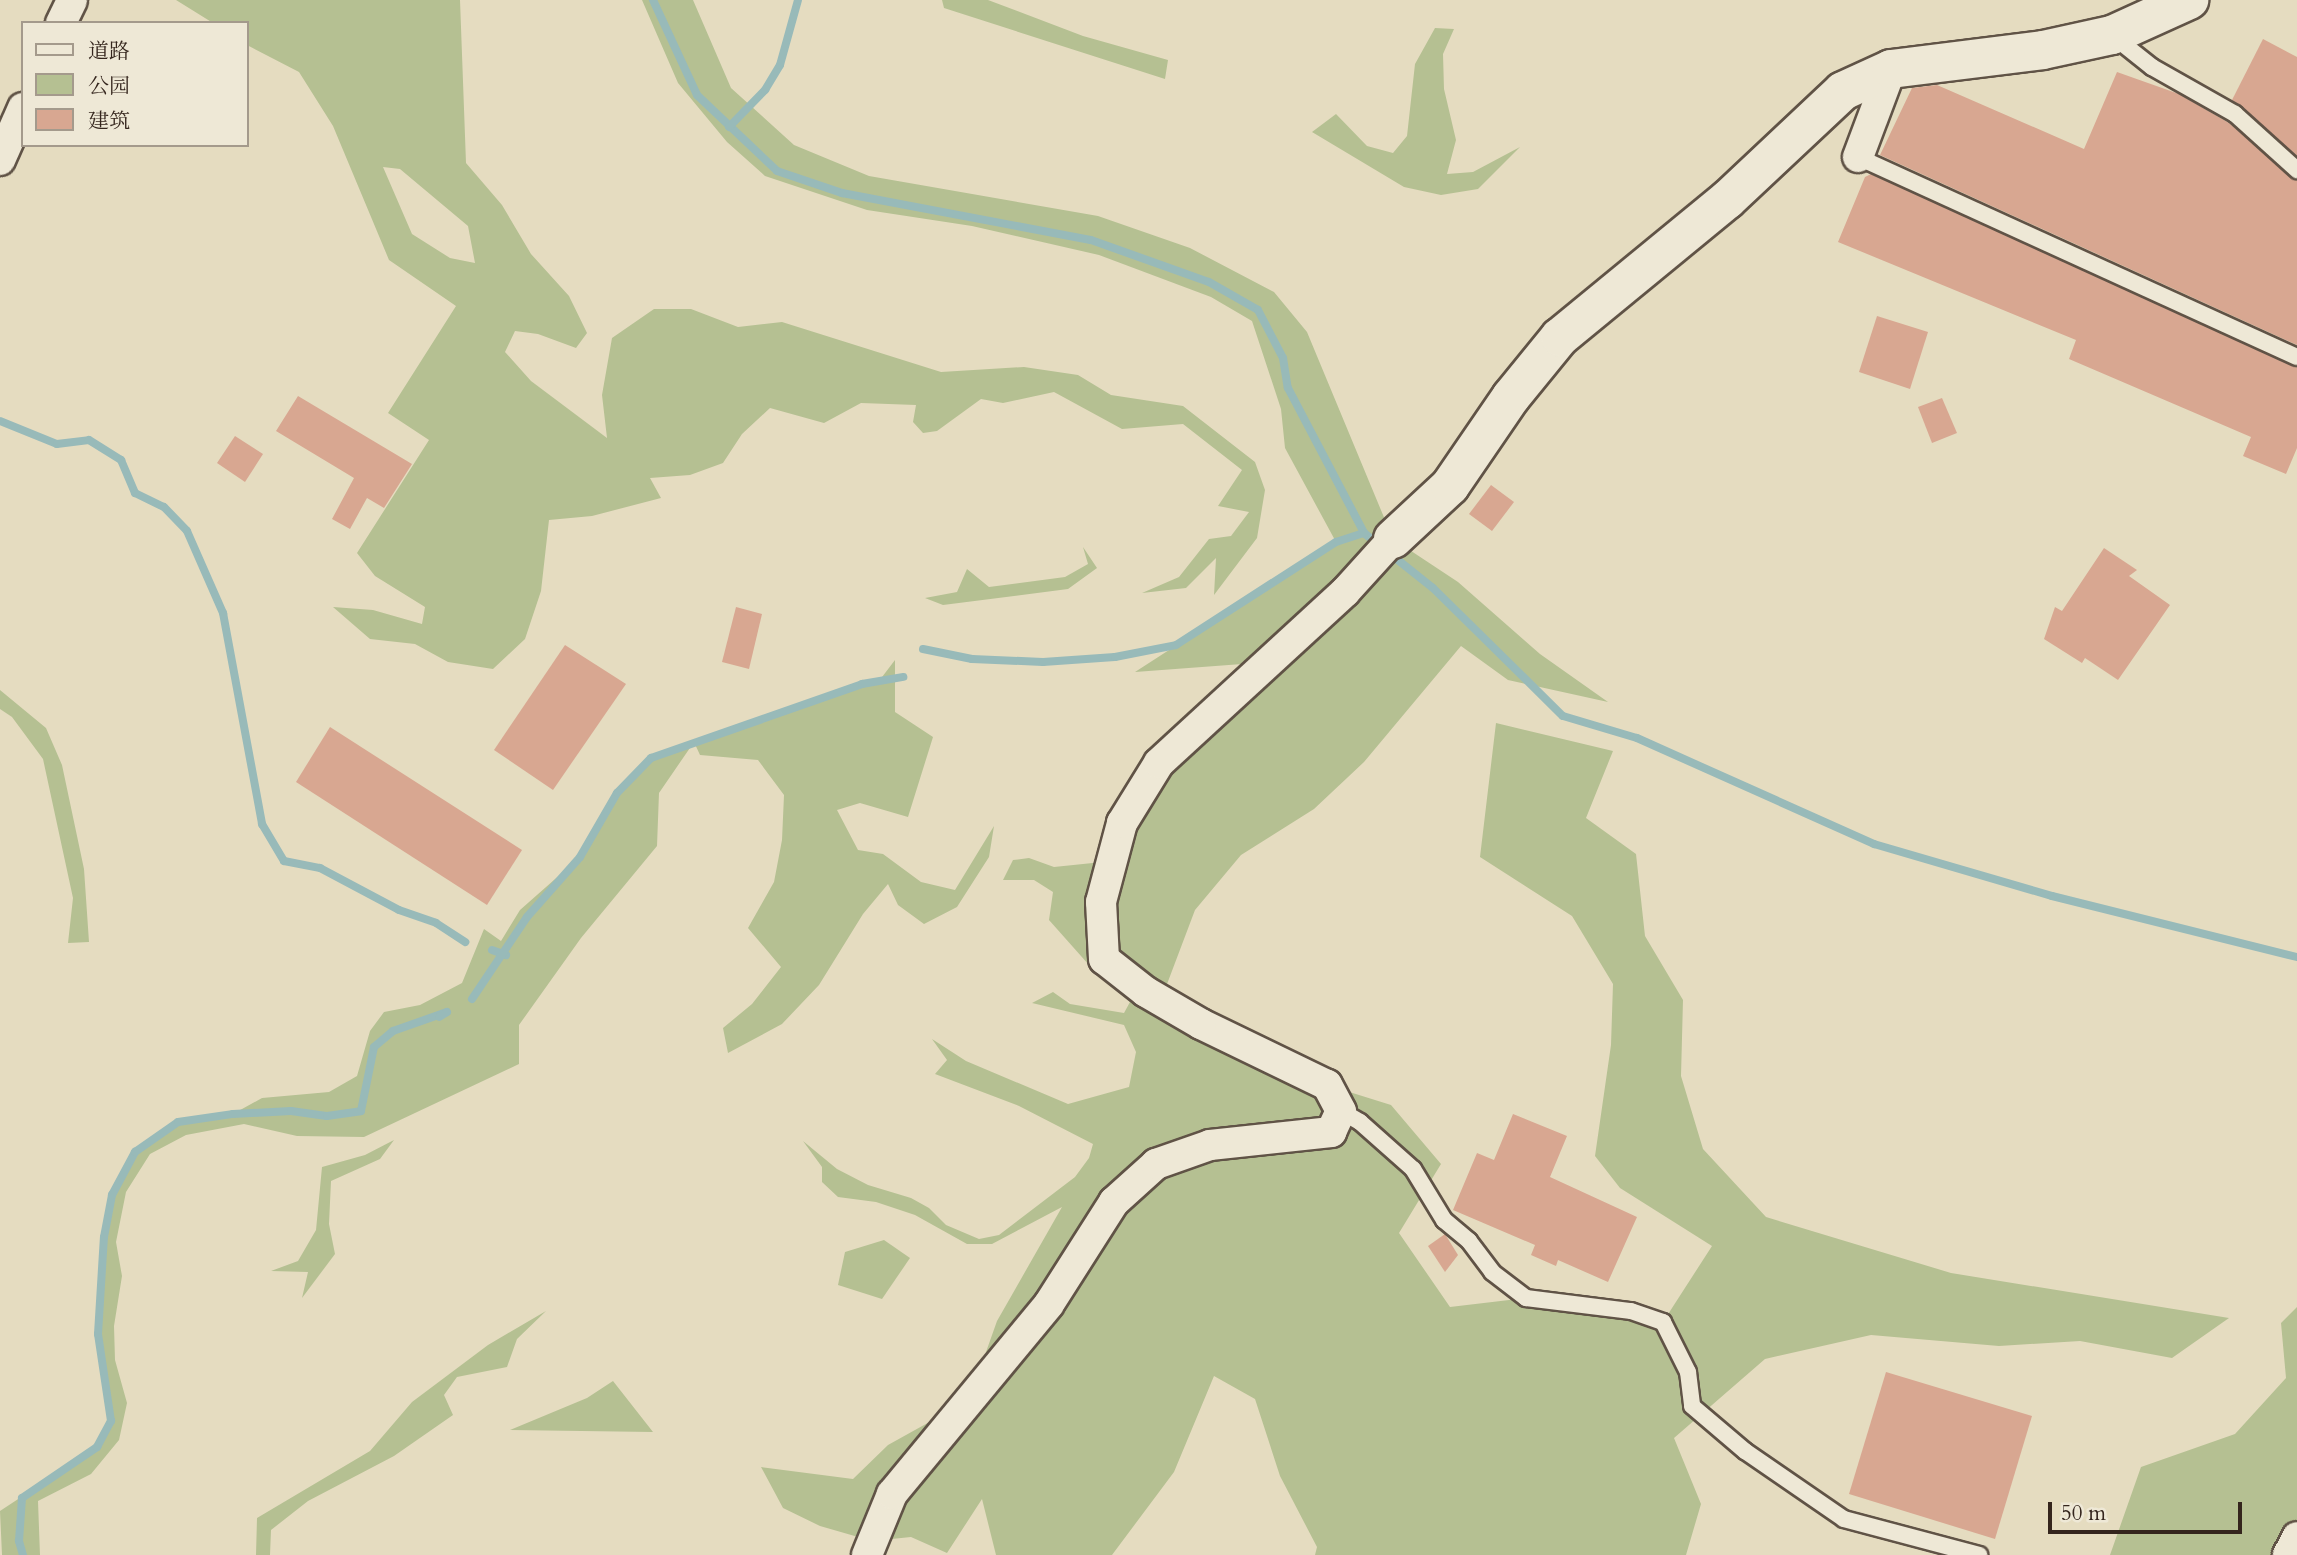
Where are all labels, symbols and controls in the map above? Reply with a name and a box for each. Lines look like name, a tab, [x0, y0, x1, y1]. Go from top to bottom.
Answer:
legend	[21, 21, 248, 147]
text: 道路	[88, 37, 130, 66]
text: 公园	[88, 72, 130, 101]
text: 建筑	[88, 107, 130, 136]
scale bar	[2052, 1488, 2246, 1532]
text: 50 m	[2061, 1499, 2106, 1528]

